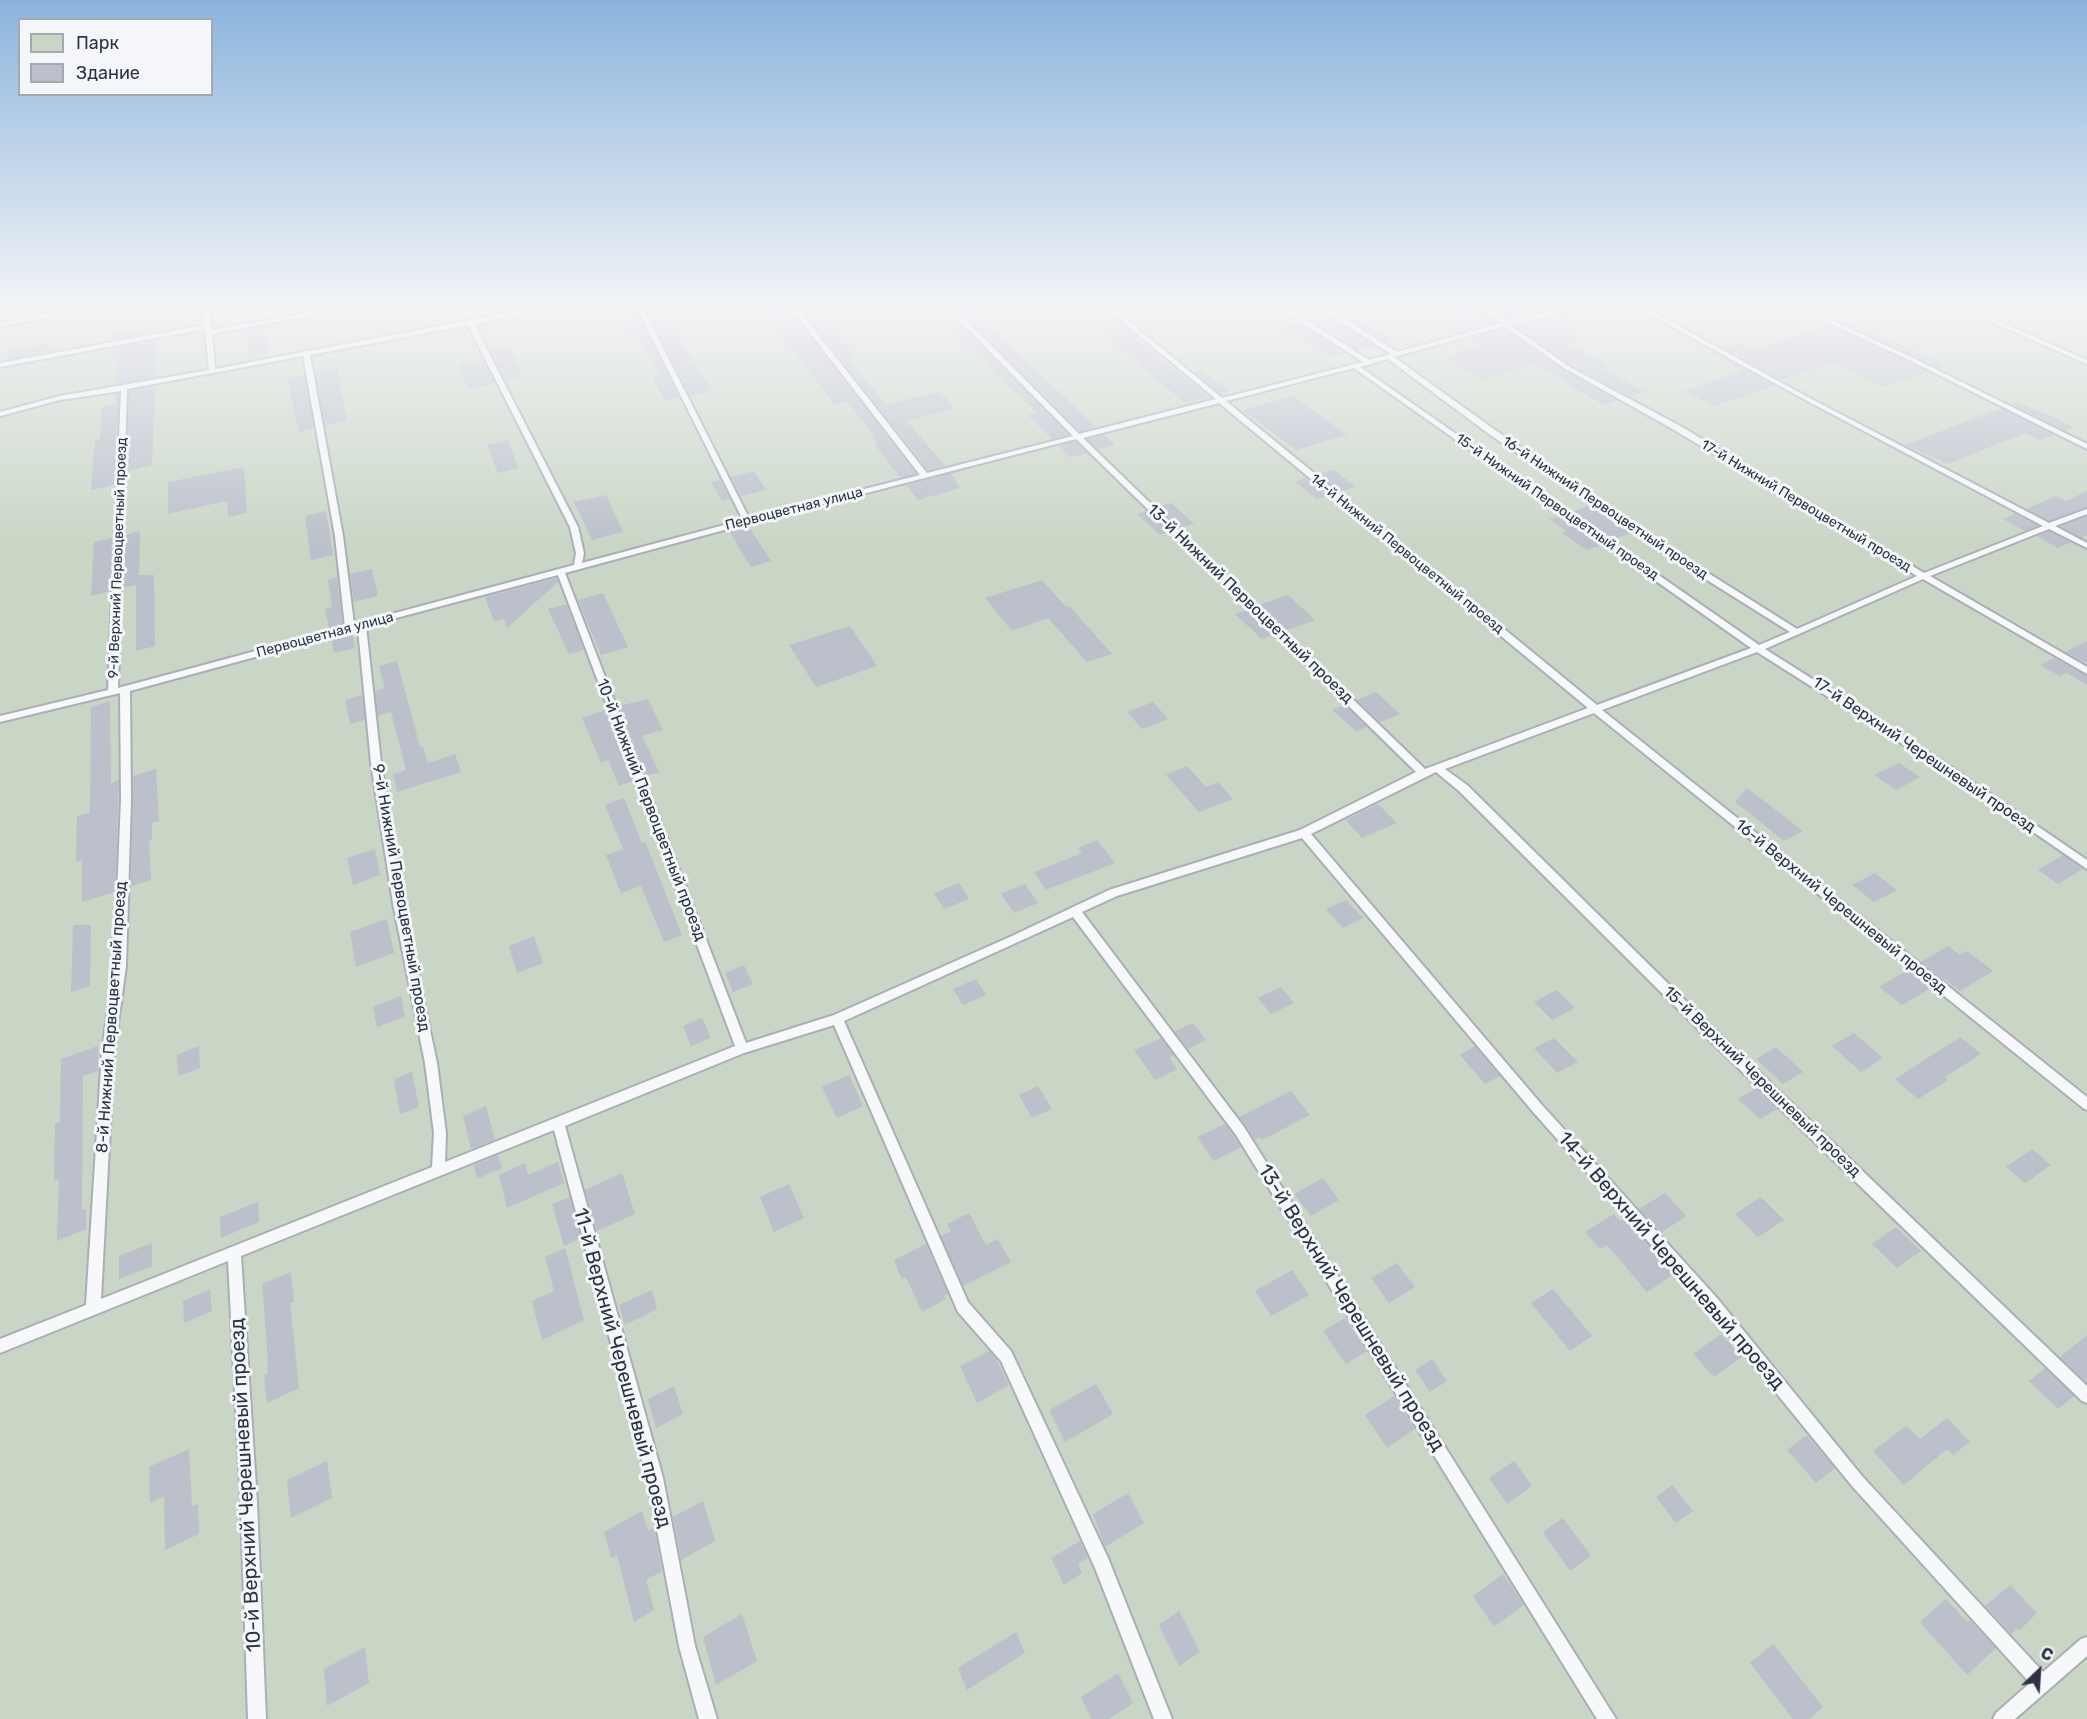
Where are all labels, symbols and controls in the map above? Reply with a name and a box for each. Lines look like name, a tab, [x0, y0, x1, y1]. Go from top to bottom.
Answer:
legend	[18, 18, 213, 96]
text: Парк	[76, 32, 119, 54]
text: Здание	[76, 62, 140, 84]
street label: 15-й Нижний Первоцветный проезд	[1452, 430, 1662, 584]
street label: 16-й Нижний Первоцветный проезд	[1499, 433, 1711, 583]
street label: 17-й Нижний Первоцветный проезд	[1698, 436, 1914, 576]
street label: 9-й Верхний Первоцветный проезд	[105, 437, 131, 679]
street label: 14-й Нижний Первоцветный проезд	[1307, 471, 1507, 637]
street label: Первоцветная улица	[723, 484, 865, 534]
street label: 13-й Нижний Первоцветный проезд	[1143, 500, 1357, 708]
street label: Первоцветная улица	[255, 609, 395, 661]
street label: 17-й Верхний Черешневый проезд	[1809, 673, 2039, 837]
street label: 10-й Нижний Первоцветный проезд	[592, 676, 710, 944]
street label: 9-й Нижний Первоцветный проезд	[368, 763, 434, 1033]
street label: 16-й Верхний Черешневый проезд	[1731, 816, 1951, 998]
street label: 8-й Нижний Первоцветный проезд	[93, 880, 131, 1154]
street label: 15-й Верхний Черешневый проезд	[1659, 982, 1865, 1182]
street label: 14-й Верхний Черешневый проезд	[1552, 1127, 1790, 1395]
street label: 13-й Верхний Черешневый проезд	[1252, 1160, 1450, 1456]
street label: 11-й Верхний Черешневый проезд	[568, 1205, 676, 1531]
street label: 10-й Верхний Черешневый проезд	[225, 1317, 267, 1653]
north arrow	[2009, 1641, 2069, 1701]
text: С	[2038, 1643, 2056, 1665]

